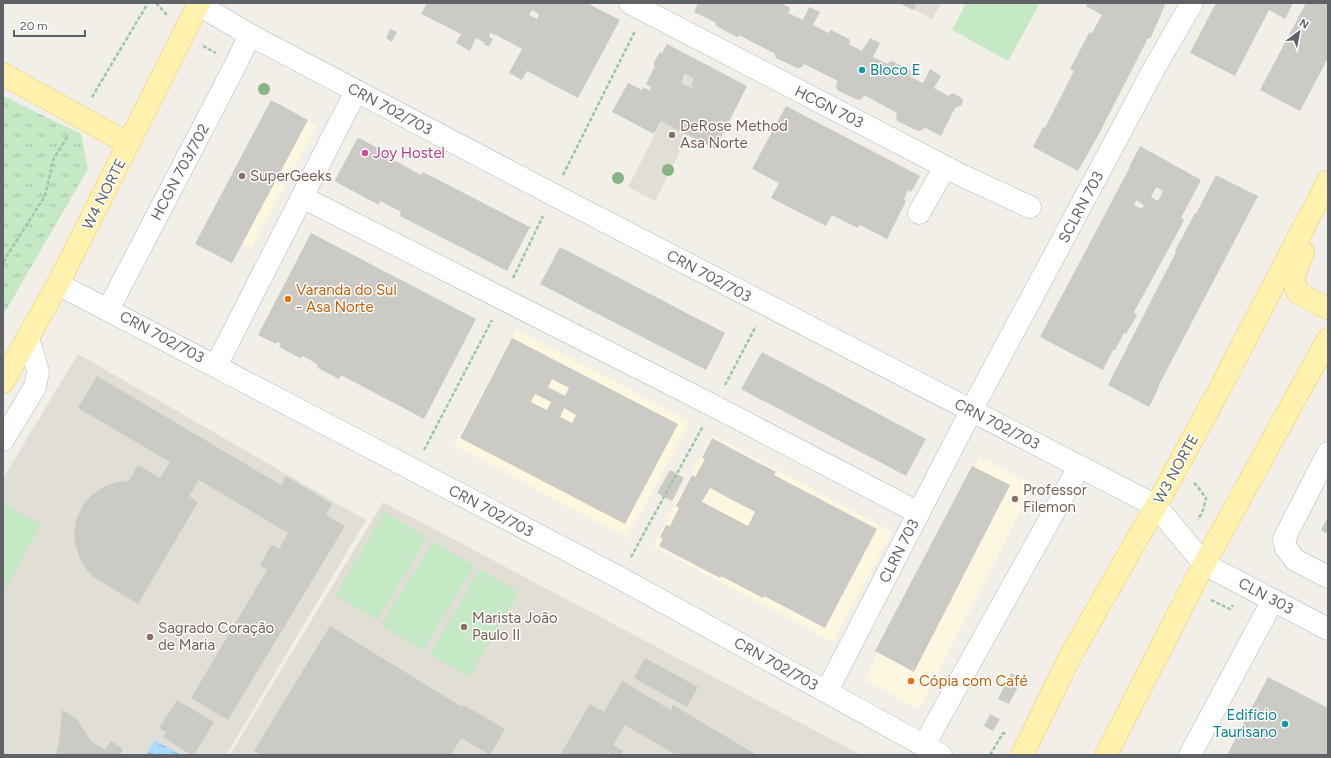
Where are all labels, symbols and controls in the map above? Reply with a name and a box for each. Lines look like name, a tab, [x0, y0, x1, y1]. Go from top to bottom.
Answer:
scale bar	[14, 12, 85, 38]
north arrow	[1279, 12, 1319, 52]
text: N	[1297, 16, 1311, 32]
text: 20 m	[20, 19, 48, 33]
place label: Bloco E	[870, 61, 921, 79]
marker: Bloco E	[857, 65, 867, 75]
street label: CRN 702/703	[345, 79, 435, 139]
street label: HCGN 703	[792, 82, 866, 132]
place label: DeRose Method Asa Norte	[680, 117, 788, 152]
street label: HCGN 703/702	[147, 121, 213, 223]
marker: DeRose Method Asa Norte	[667, 130, 677, 140]
place label: Joy Hostel	[373, 144, 445, 162]
marker: Joy Hostel	[360, 148, 370, 158]
street label: W4 NORTE	[78, 156, 130, 232]
place label: SuperGeeks	[250, 167, 332, 185]
street label: SCLRN 703	[1055, 168, 1107, 246]
marker: SuperGeeks	[237, 171, 247, 181]
street label: CRN 702/703	[664, 246, 754, 306]
place label: Varanda do Sul - Asa Norte	[296, 281, 397, 316]
marker: Varanda do Sul - Asa Norte	[283, 294, 293, 304]
street label: CRN 702/703	[117, 307, 207, 367]
street label: CRN 702/703	[951, 395, 1043, 453]
street label: W3 NORTE	[1150, 431, 1202, 507]
street label: CRN 702/703	[446, 481, 536, 541]
place label: Professor Filemon	[1023, 481, 1087, 516]
marker: Professor Filemon	[1010, 494, 1020, 504]
street label: CLRN 703	[875, 516, 923, 586]
street label: CLN 303	[1235, 574, 1297, 618]
place label: Marista João Paulo II	[472, 609, 558, 644]
place label: Sagrado Coração de Maria	[158, 619, 275, 654]
marker: Marista João Paulo II	[459, 622, 469, 632]
marker: Sagrado Coração de Maria	[145, 632, 155, 642]
street label: CRN 702/703	[731, 634, 821, 694]
place label: Cópia com Café	[919, 672, 1028, 690]
marker: Cópia com Café	[906, 676, 916, 686]
place label: Edifício Taurisano	[1213, 706, 1277, 741]
marker: Edifício Taurisano	[1280, 719, 1290, 729]

